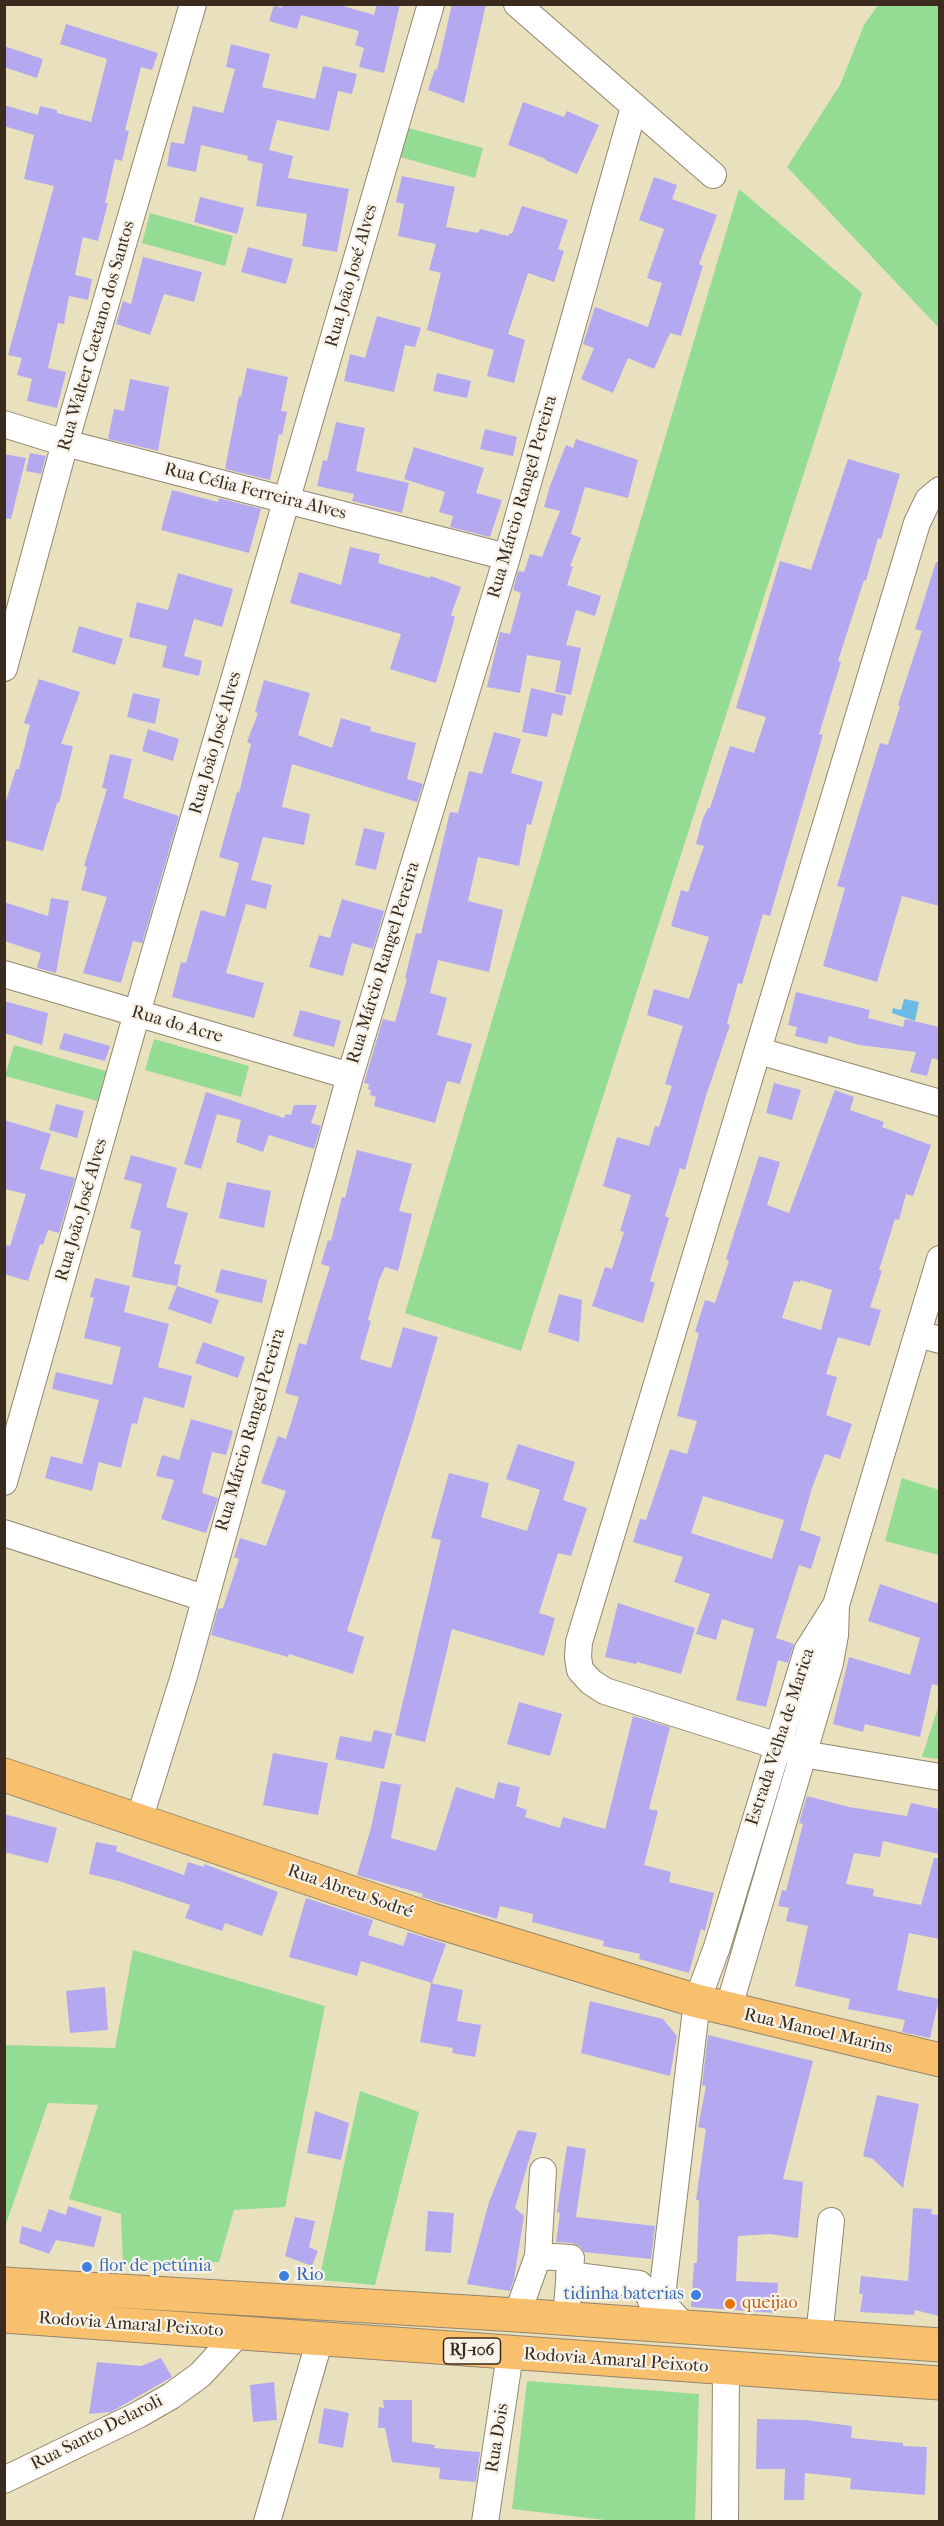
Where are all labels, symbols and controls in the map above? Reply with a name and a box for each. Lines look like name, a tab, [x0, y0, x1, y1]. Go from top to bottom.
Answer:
street label: Rua João José Alves	[321, 202, 383, 350]
street label: Rua Walter Caetano dos Santos	[54, 218, 140, 454]
street label: Rua Márcio Rangel Pereira	[484, 393, 562, 601]
street label: Rua Célia Ferreira Alves	[162, 459, 348, 525]
street label: Rua João José Alves	[185, 669, 247, 817]
street label: Rua Márcio Rangel Pereira	[343, 859, 425, 1067]
street label: Rua do Acre	[129, 1002, 225, 1048]
street label: Rua João José Alves	[51, 1136, 113, 1284]
street label: Rua Márcio Rangel Pereira	[212, 1326, 290, 1534]
street label: Estrada Velha de Marica	[742, 1646, 820, 1828]
street label: Rua Abreu Sodré	[284, 1860, 416, 1924]
street label: Rua Manoel Marins	[742, 2004, 894, 2060]
place label: flor de petúnia	[99, 2256, 212, 2278]
marker: flor de petúnia	[80, 2260, 94, 2274]
place label: Rio	[296, 2265, 323, 2287]
marker: Rio	[277, 2269, 291, 2283]
place label: tidinha baterias	[564, 2284, 684, 2306]
marker: tidinha baterias	[689, 2288, 703, 2302]
place label: queijao	[742, 2293, 798, 2315]
marker: queijao	[723, 2297, 737, 2311]
street label: Rodovia Amaral Peixoto	[38, 2308, 224, 2342]
road number: RJ-106	[444, 2338, 500, 2364]
street label: Rodovia Amaral Peixoto	[523, 2344, 709, 2378]
street label: Rua Santo Delaroli	[27, 2390, 167, 2476]
street label: Rua Dois	[482, 2402, 514, 2474]

